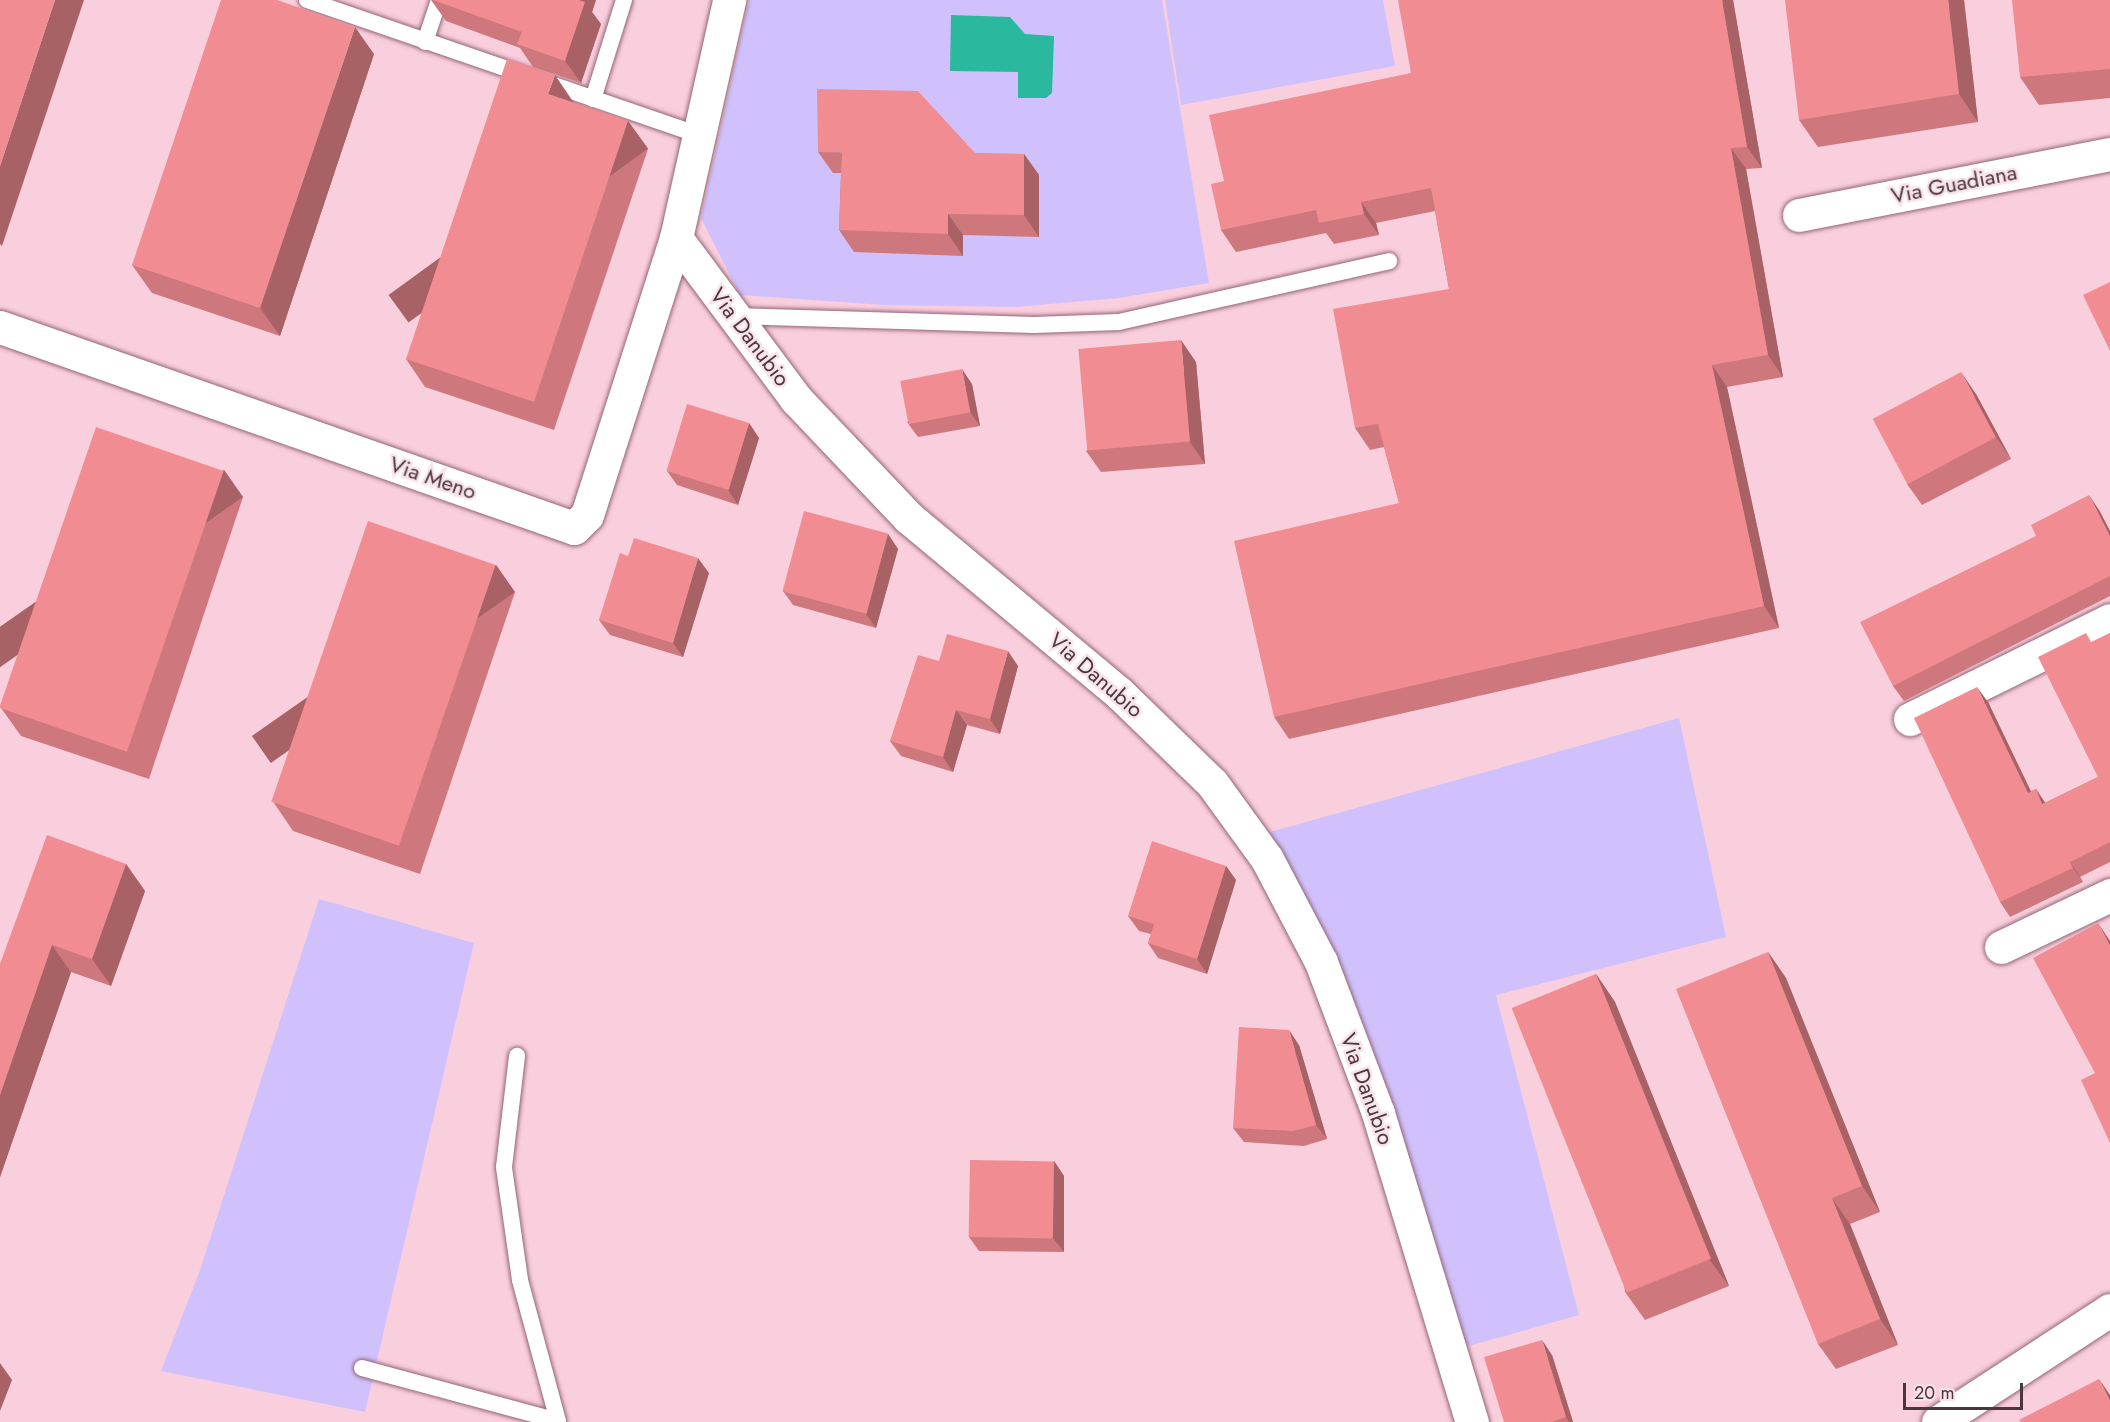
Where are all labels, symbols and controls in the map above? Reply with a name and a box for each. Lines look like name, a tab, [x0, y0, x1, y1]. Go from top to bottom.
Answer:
street label: Via Guadiana	[1889, 159, 2019, 209]
street label: Via Danubio	[704, 283, 796, 391]
street label: Via Meno	[386, 451, 480, 505]
street label: Via Danubio	[1043, 627, 1149, 723]
street label: Via Danubio	[1335, 1030, 1399, 1148]
scale bar	[1906, 1371, 2026, 1409]
text: 20 m	[1914, 1380, 1954, 1406]

